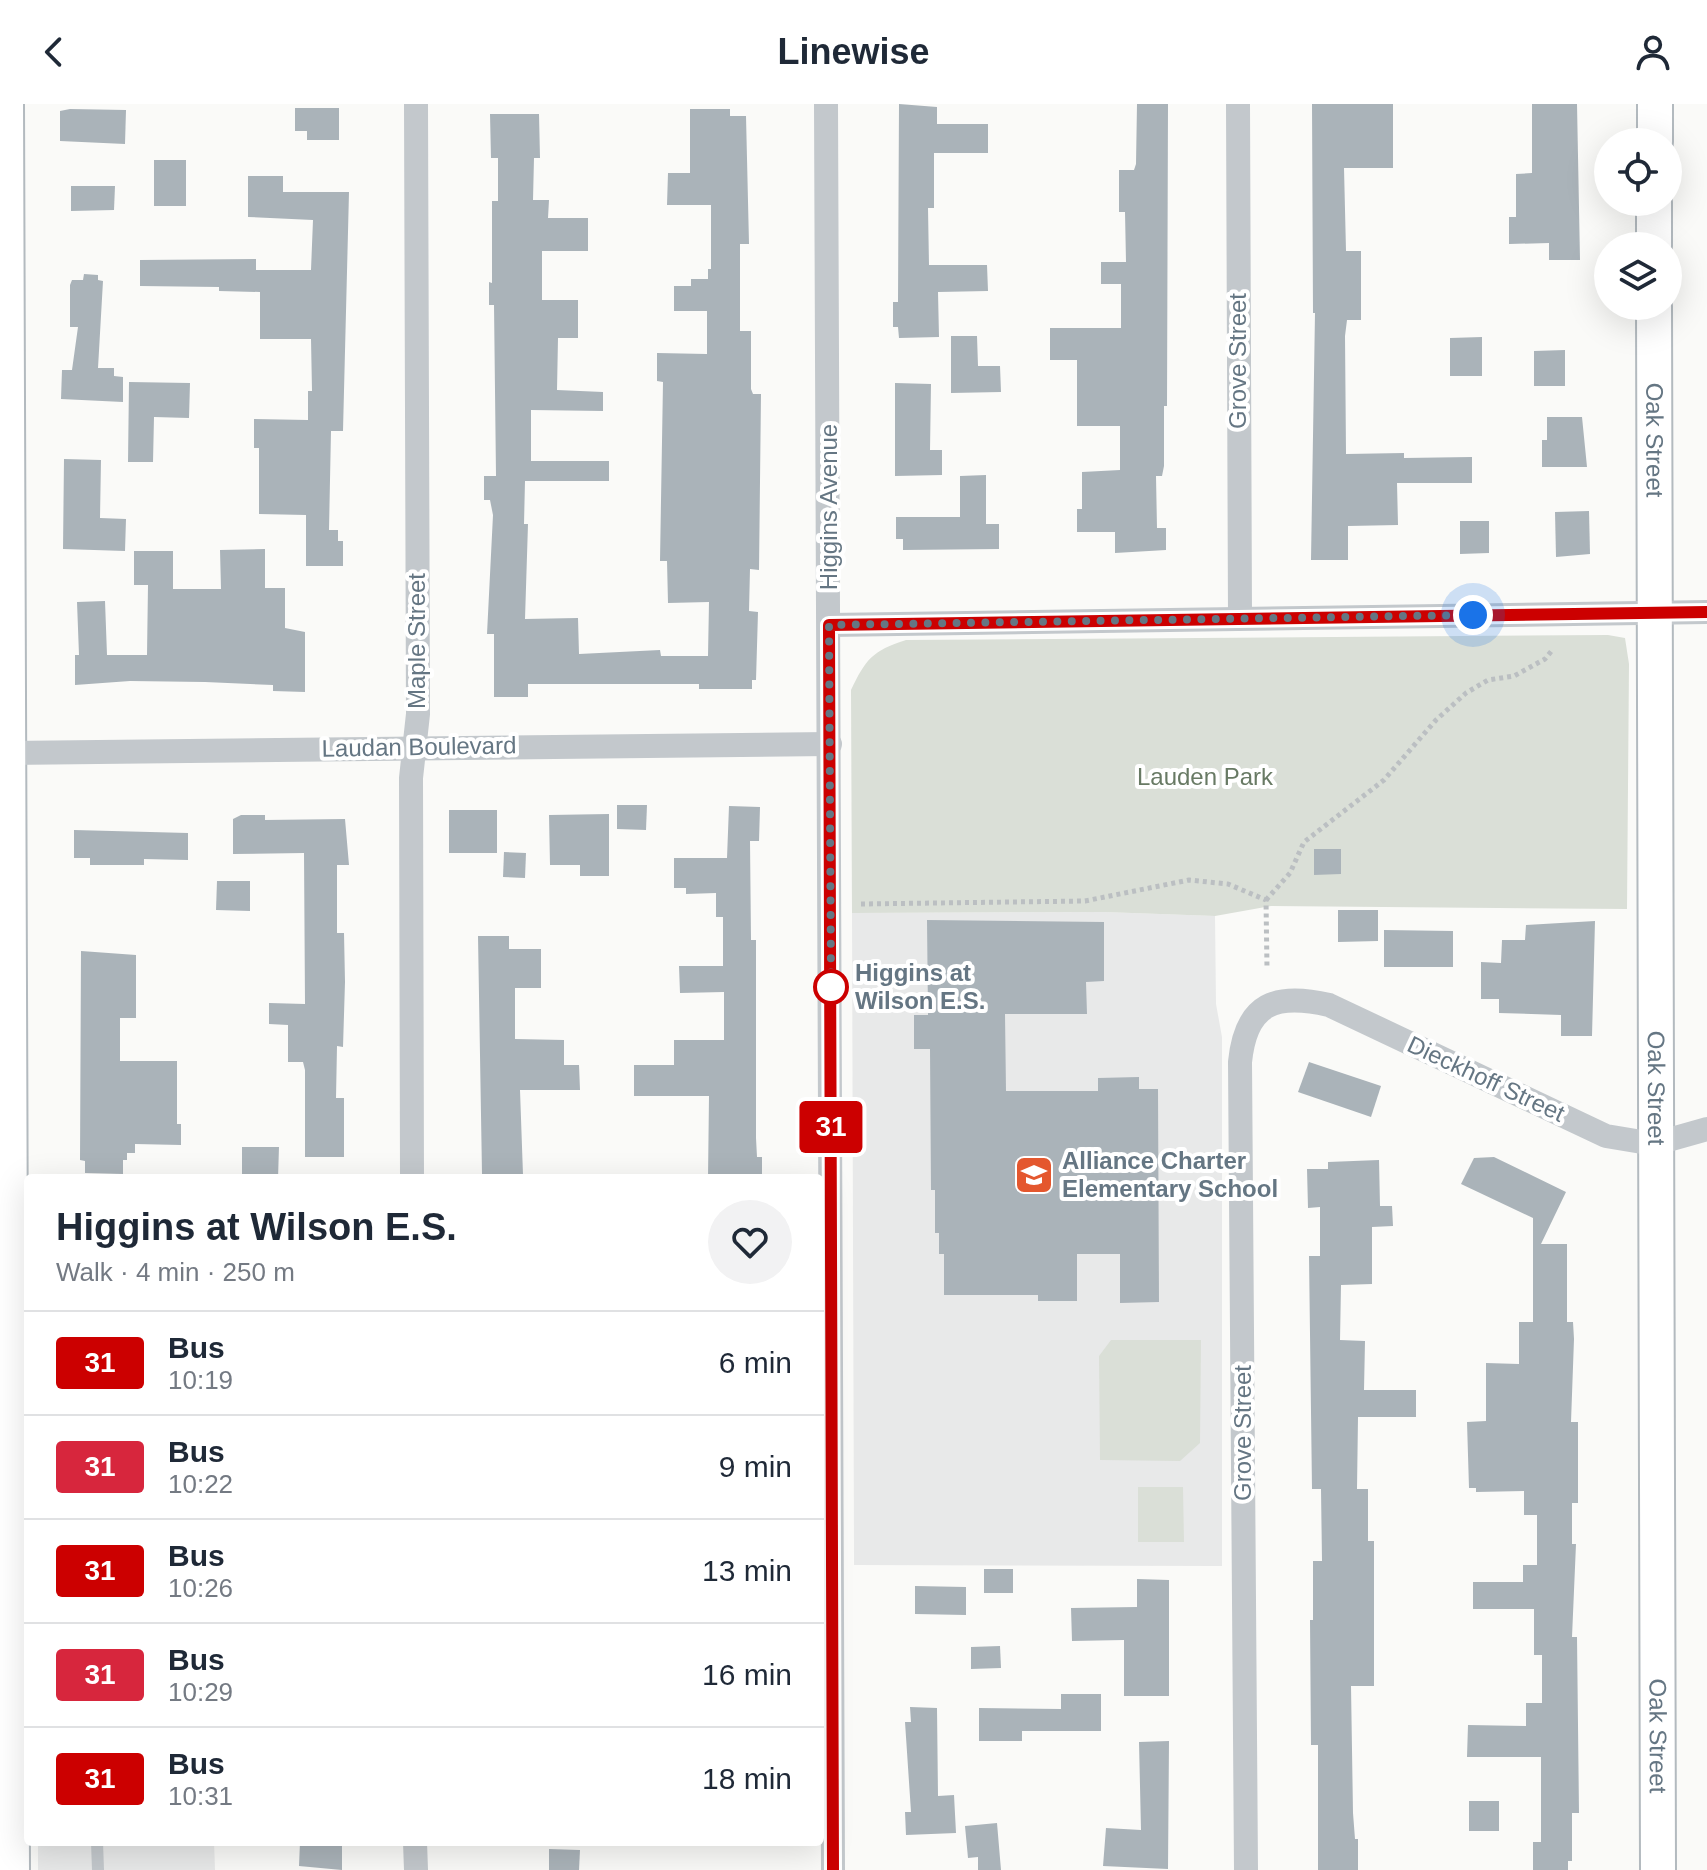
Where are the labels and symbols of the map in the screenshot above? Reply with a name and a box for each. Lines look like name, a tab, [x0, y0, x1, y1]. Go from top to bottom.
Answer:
street label: Grove Street	[1224, 293, 1251, 429]
street label: Oak Street	[1641, 383, 1668, 498]
street label: Higgins Avenue	[815, 424, 842, 590]
street label: Maple Street	[403, 573, 430, 709]
your location	[1453, 595, 1493, 635]
street label: Laudan Boulevard	[321, 731, 517, 762]
park label: Lauden Park	[1137, 763, 1274, 790]
place label: Higgins at Wilson E.S.	[855, 959, 985, 1014]
marker: Higgins at Wilson E.S.	[814, 970, 848, 1004]
street label: Dieckhoff Street	[1403, 1030, 1569, 1127]
street label: Oak Street	[1643, 1031, 1670, 1146]
line badge: 31	[795, 1101, 867, 1153]
place label: Alliance Charter Elementary School	[1062, 1147, 1278, 1202]
school or university icon: Alliance Charter Elementary School	[1013, 1154, 1055, 1196]
street label: Grove Street	[1229, 1365, 1256, 1501]
street label: Oak Street	[1645, 1679, 1672, 1794]

